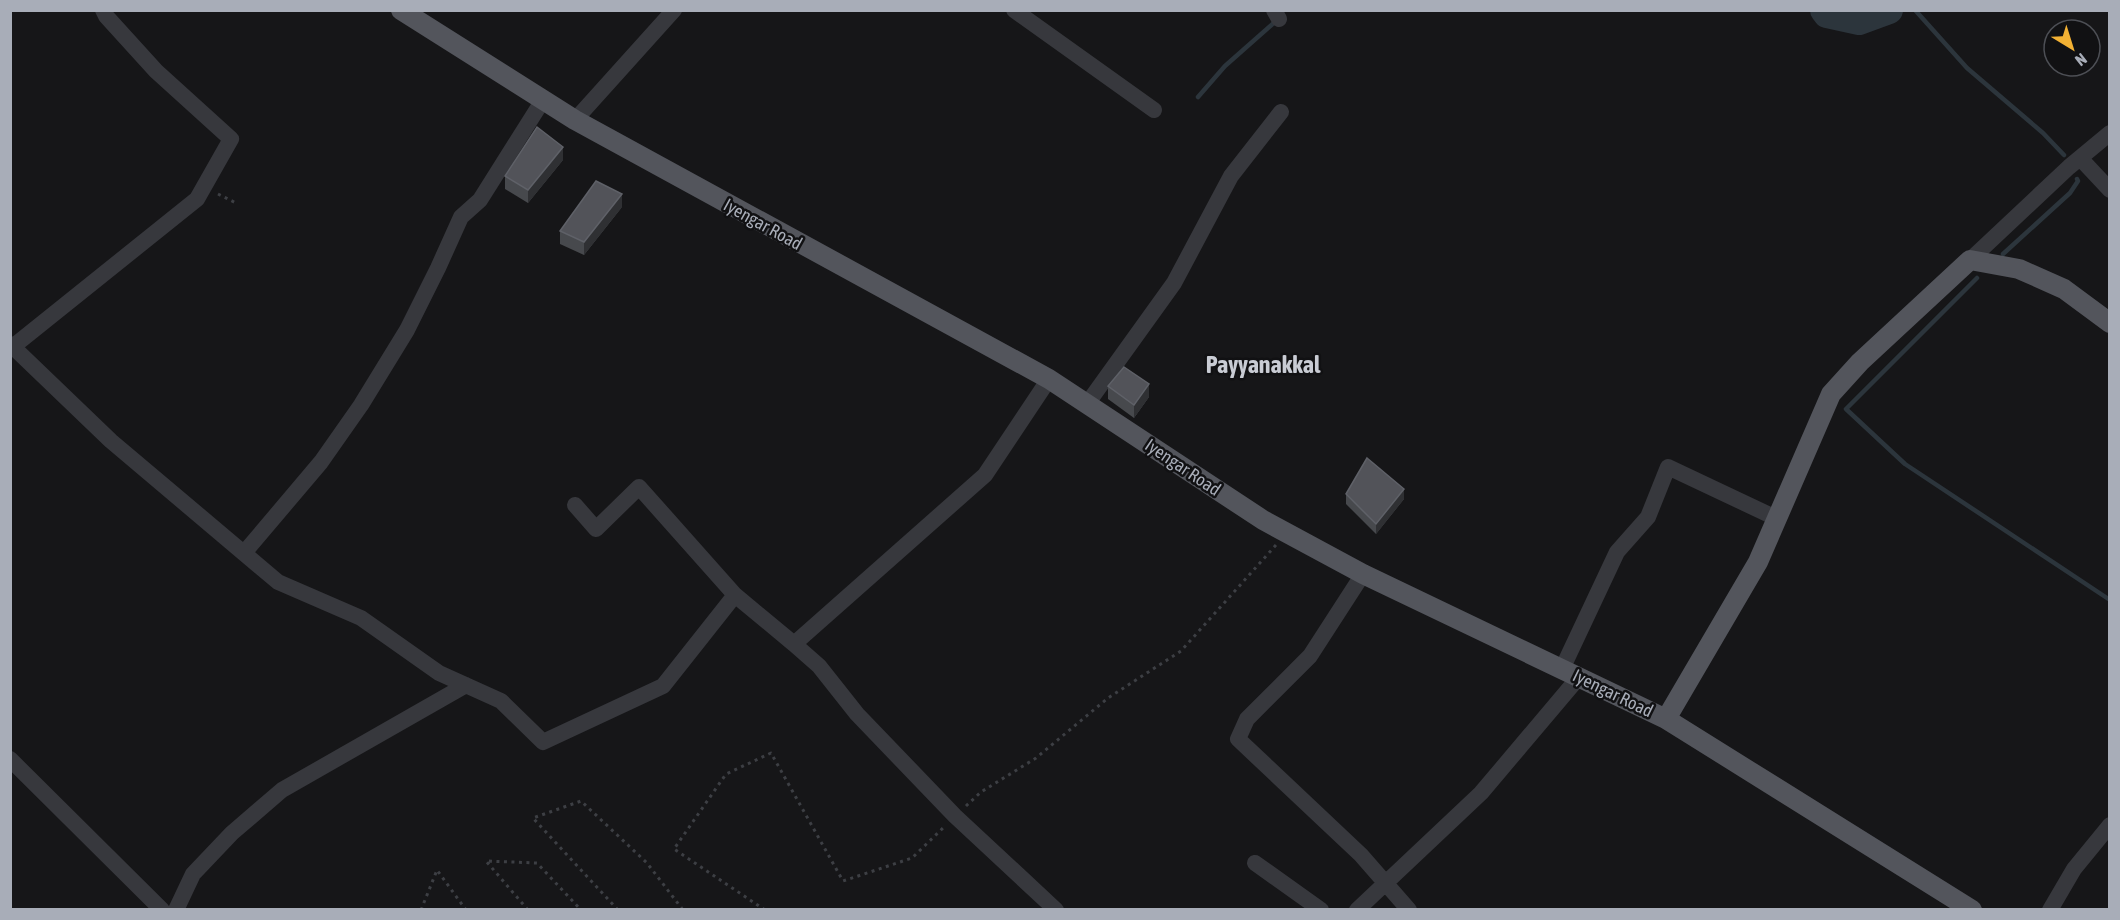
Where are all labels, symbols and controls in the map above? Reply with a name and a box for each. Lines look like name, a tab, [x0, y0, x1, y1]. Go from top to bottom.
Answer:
north arrow	[2042, 18, 2102, 78]
text: N	[2072, 50, 2091, 70]
street label: Iyengar Road	[720, 194, 806, 254]
district label: Payyanakkal	[1206, 351, 1321, 378]
street label: Iyengar Road	[1141, 434, 1225, 500]
street label: Iyengar Road	[1569, 665, 1657, 721]

